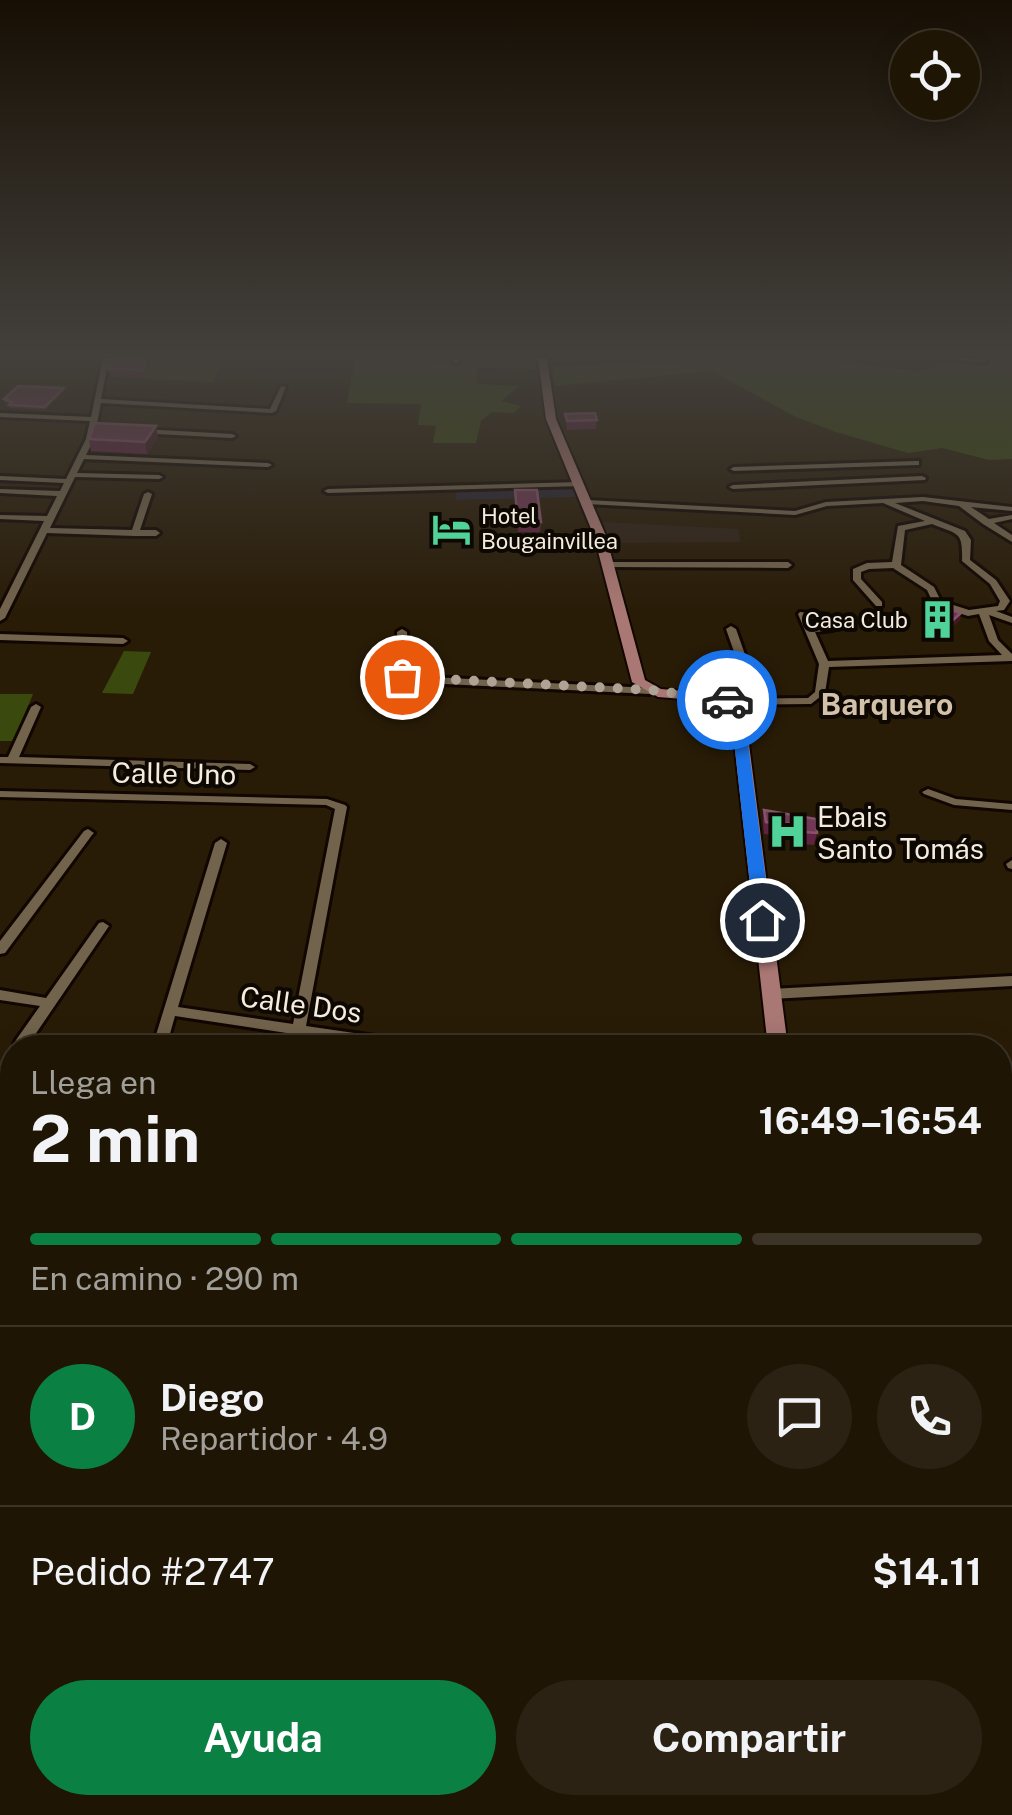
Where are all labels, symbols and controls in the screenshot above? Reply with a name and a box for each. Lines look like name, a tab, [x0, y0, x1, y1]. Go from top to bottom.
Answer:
map controls	[890, 30, 980, 120]
button: locate	[890, 30, 980, 120]
place label: Hotel Bougainvillea	[481, 503, 618, 554]
hotel icon: Hotel Bougainvillea	[430, 508, 472, 550]
building icon: Casa Club	[917, 599, 959, 641]
place label: Casa Club	[805, 607, 908, 633]
pin	[360, 635, 445, 720]
icon: bag	[375, 650, 430, 705]
courier	[677, 650, 777, 750]
icon: car	[700, 673, 755, 728]
district label: Barquero	[821, 686, 953, 722]
street label: Calle Uno	[111, 755, 237, 791]
place label: Ebais Santo Tomás	[817, 800, 984, 865]
hospital icon: Ebais Santo Tomás	[766, 811, 808, 853]
pin	[720, 878, 805, 963]
icon: home	[735, 893, 790, 948]
street label: Calle Dos	[238, 979, 364, 1029]
text: Llega en	[30, 1064, 156, 1101]
text: 16:49–16:54	[758, 1098, 982, 1143]
text: 2 min	[30, 1100, 200, 1177]
text: En camino · 290 m	[30, 1260, 299, 1297]
button: chat	[747, 1364, 852, 1469]
button: phone	[877, 1364, 982, 1469]
text: Diego	[160, 1375, 264, 1420]
text: D	[69, 1394, 96, 1439]
text: Repartidor · 4.9	[160, 1420, 388, 1457]
text: Pedido #2747	[30, 1549, 275, 1594]
text: $14.11	[872, 1549, 982, 1594]
button: Ayuda	[30, 1680, 496, 1795]
button: Compartir	[516, 1680, 982, 1795]

